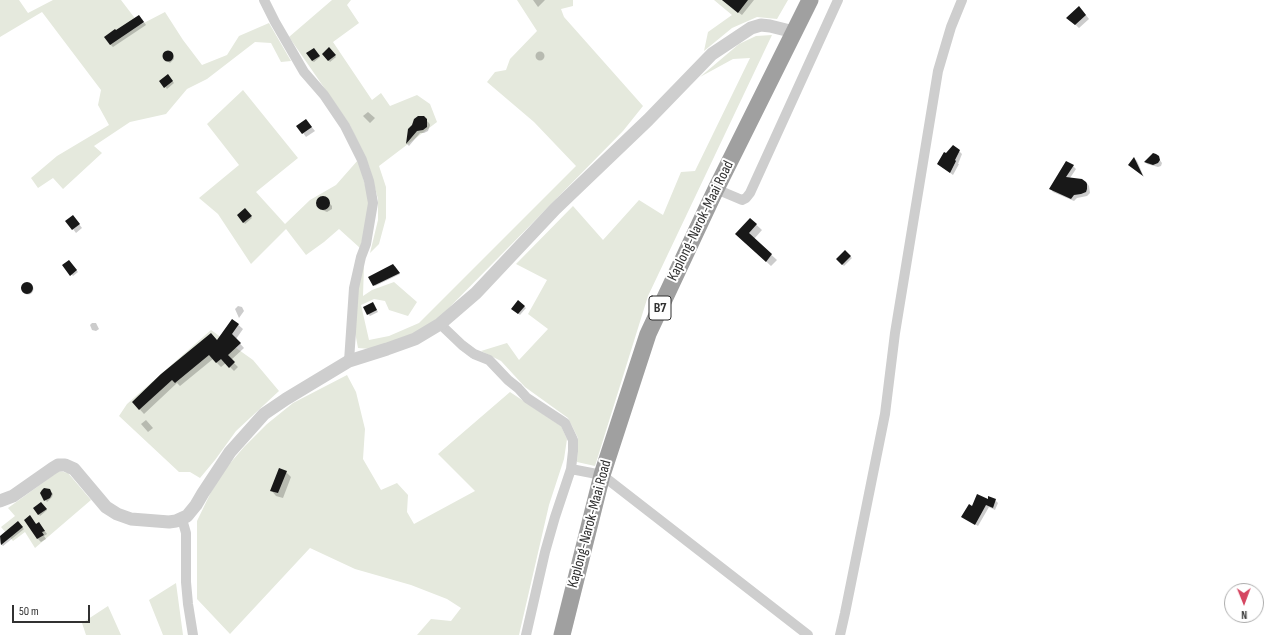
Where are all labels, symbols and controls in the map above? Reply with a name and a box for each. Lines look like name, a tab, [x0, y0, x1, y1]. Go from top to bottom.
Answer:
street label: Kaplong-Narok-Maai Road	[664, 158, 738, 284]
road number: B7	[649, 296, 671, 320]
street label: Kaplong-Narok-Maai Road	[564, 458, 616, 590]
north arrow	[1224, 583, 1264, 623]
scale bar	[14, 597, 92, 623]
text: 50 m	[19, 604, 39, 619]
text: N	[1241, 608, 1247, 621]

